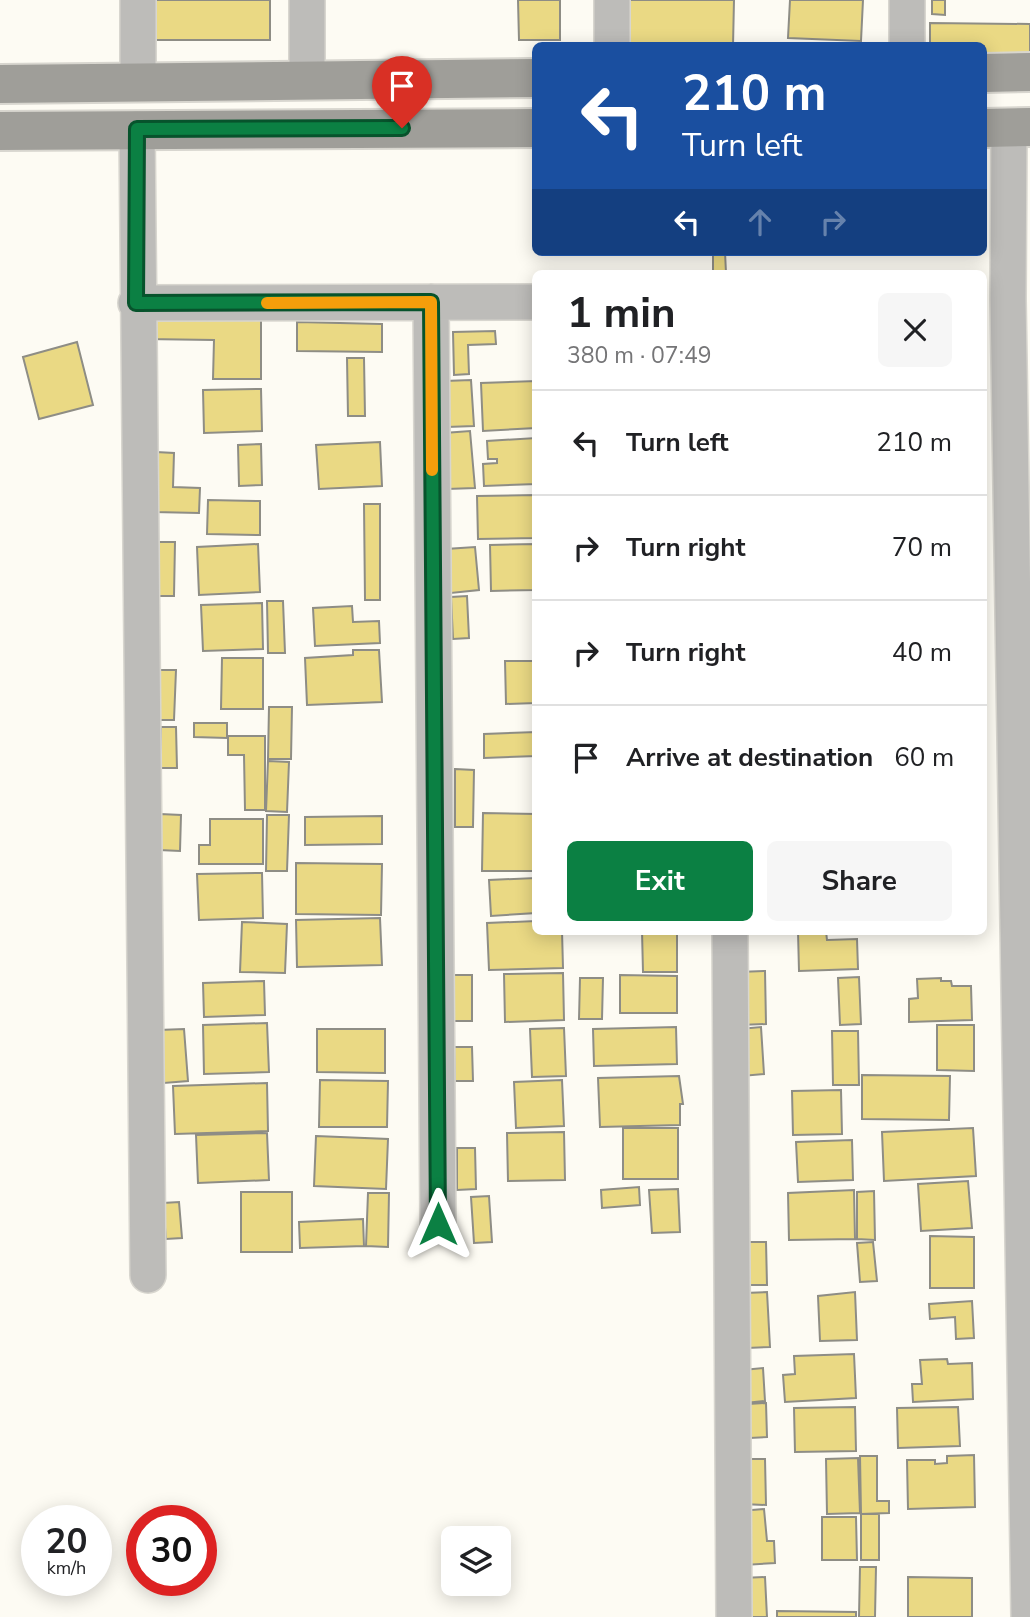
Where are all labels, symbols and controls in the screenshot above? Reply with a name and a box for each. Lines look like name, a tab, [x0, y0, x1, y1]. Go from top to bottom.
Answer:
pin	[372, 56, 432, 128]
text: 210 m	[682, 60, 826, 127]
icon: arrive	[383, 67, 421, 105]
icon: left	[567, 70, 658, 161]
text: Turn left	[682, 124, 802, 167]
icon: left	[668, 203, 706, 241]
icon: ahead	[741, 203, 779, 241]
icon: right	[814, 203, 852, 241]
text: 1 min	[567, 285, 676, 342]
button: close	[878, 293, 952, 367]
text: 380 m · 07:49	[567, 340, 712, 371]
icon: left	[567, 424, 605, 462]
text: Turn left	[626, 425, 729, 460]
text: 210 m	[876, 425, 952, 460]
icon: right	[567, 529, 605, 567]
text: Turn right	[626, 530, 745, 565]
text: 70 m	[892, 530, 952, 565]
icon: right	[567, 634, 605, 672]
text: Turn right	[626, 635, 745, 670]
text: 40 m	[892, 635, 952, 670]
icon: arrive	[567, 739, 605, 777]
text: Arrive at destination	[626, 740, 873, 775]
text: 60 m	[894, 740, 954, 775]
button: Exit	[567, 841, 753, 921]
button: Share	[767, 841, 952, 921]
position arrow	[401, 1187, 475, 1261]
speed limit sign: 30	[126, 1505, 217, 1596]
text: 20	[45, 1518, 88, 1565]
map controls	[441, 1526, 511, 1596]
button: layers	[441, 1526, 511, 1596]
text: km/h	[47, 1556, 86, 1580]

